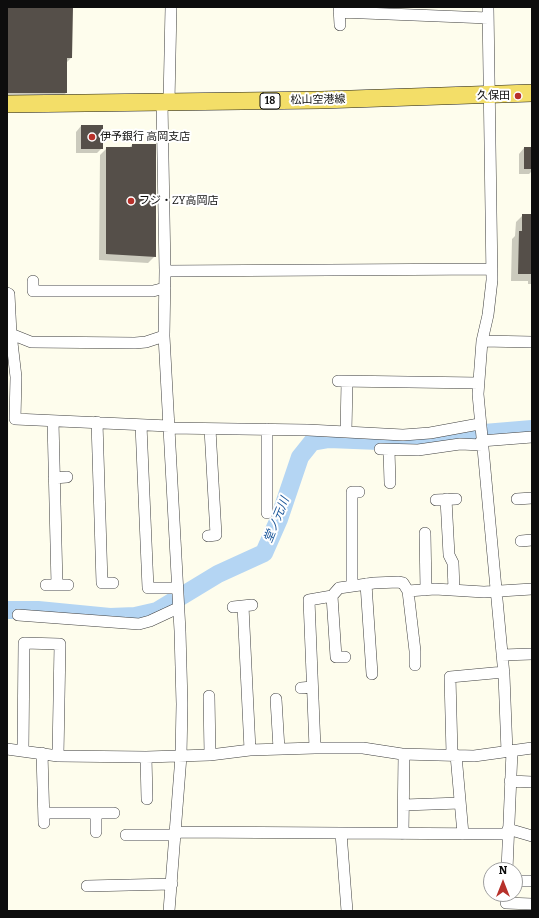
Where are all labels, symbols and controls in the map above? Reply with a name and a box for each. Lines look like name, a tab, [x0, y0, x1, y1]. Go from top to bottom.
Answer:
place label: 久保田	[477, 89, 510, 103]
marker: 久保田	[513, 91, 523, 101]
road number: 18	[260, 93, 280, 109]
street label: 松山空港線	[290, 93, 346, 107]
place label: 伊予銀行 高岡支店	[100, 130, 190, 144]
marker: 伊予銀行 高岡支店	[87, 132, 97, 142]
place label: フジ・ZY高岡店	[139, 194, 219, 208]
marker: フジ・ZY高岡店	[126, 196, 136, 206]
water label: 堂ノ元川	[261, 495, 293, 545]
north arrow	[483, 862, 523, 902]
text: N	[499, 864, 507, 877]

